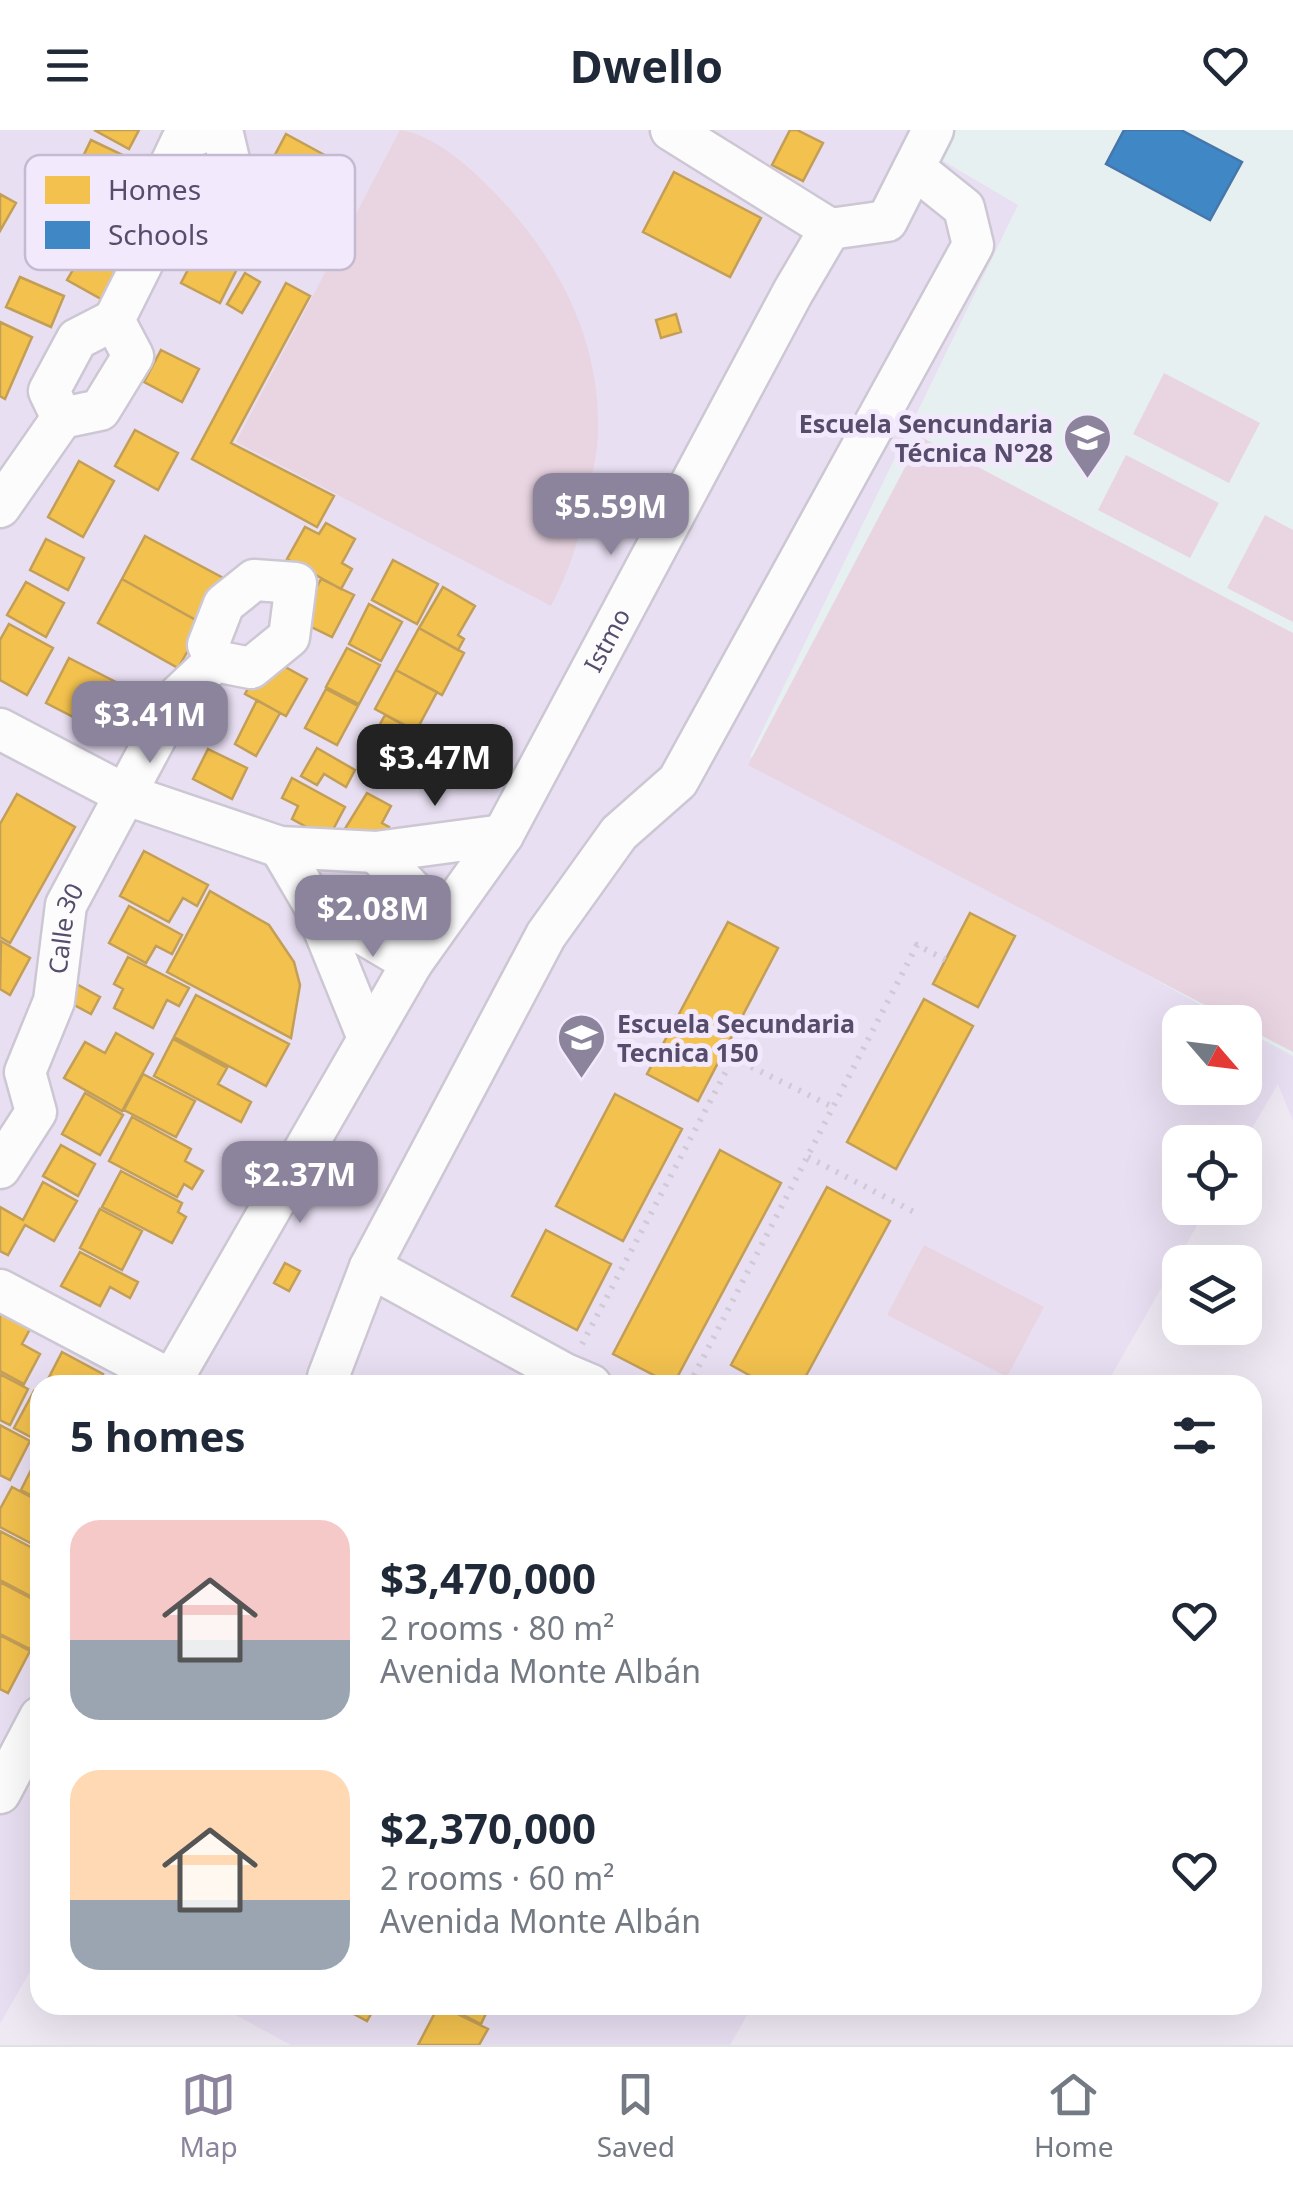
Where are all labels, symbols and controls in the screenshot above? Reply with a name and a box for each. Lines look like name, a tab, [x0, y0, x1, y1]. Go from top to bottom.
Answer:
text: Dwello	[570, 35, 723, 96]
icon: menu	[40, 38, 95, 93]
icon: heart	[1198, 38, 1253, 93]
legend	[25, 155, 355, 270]
text: Homes	[108, 170, 201, 208]
text: Schools	[108, 215, 209, 253]
place label: Escuela Sencundaria Técnica N°28	[799, 406, 1053, 469]
school or university icon: Escuela Sencundaria Técnica N°28	[1062, 412, 1114, 480]
pin: $5.59M	[530, 473, 692, 558]
text: $5.59M	[555, 484, 667, 527]
street label: Istmo	[575, 602, 637, 678]
pin: $3.41M	[69, 681, 231, 766]
text: $3.41M	[94, 692, 206, 735]
pin: $3.47M	[354, 724, 516, 809]
text: $3.47M	[379, 735, 491, 778]
pin: $2.08M	[292, 875, 454, 960]
street label: Calle 30	[40, 877, 91, 976]
text: $2.08M	[317, 886, 429, 929]
north arrow	[1162, 1005, 1262, 1105]
map controls	[1162, 1005, 1262, 1345]
place label: Escuela Secundaria Tecnica 150	[617, 1006, 855, 1069]
school or university icon: Escuela Secundaria Tecnica 150	[556, 1012, 608, 1080]
button: locate	[1162, 1125, 1262, 1225]
pin: $2.37M	[219, 1141, 381, 1226]
text: $2.37M	[244, 1152, 356, 1195]
button: layers	[1162, 1245, 1262, 1345]
text: 5 homes	[70, 1407, 246, 1464]
icon: filters	[1167, 1408, 1222, 1463]
text: $3,470,000	[380, 1549, 596, 1606]
icon: home	[150, 1560, 270, 1680]
icon: heart	[1167, 1593, 1222, 1648]
text: 2 rooms · 80 m²	[380, 1606, 614, 1649]
text: Avenida Monte Albán	[380, 1649, 701, 1692]
text: $2,370,000	[380, 1799, 596, 1856]
icon: home	[150, 1810, 270, 1930]
icon: heart	[1167, 1843, 1222, 1898]
text: 2 rooms · 60 m²	[380, 1856, 614, 1899]
text: Avenida Monte Albán	[380, 1899, 701, 1942]
tab: Map	[179, 2067, 238, 2165]
tab: Saved	[597, 2067, 675, 2165]
tab: Home	[1034, 2067, 1114, 2165]

